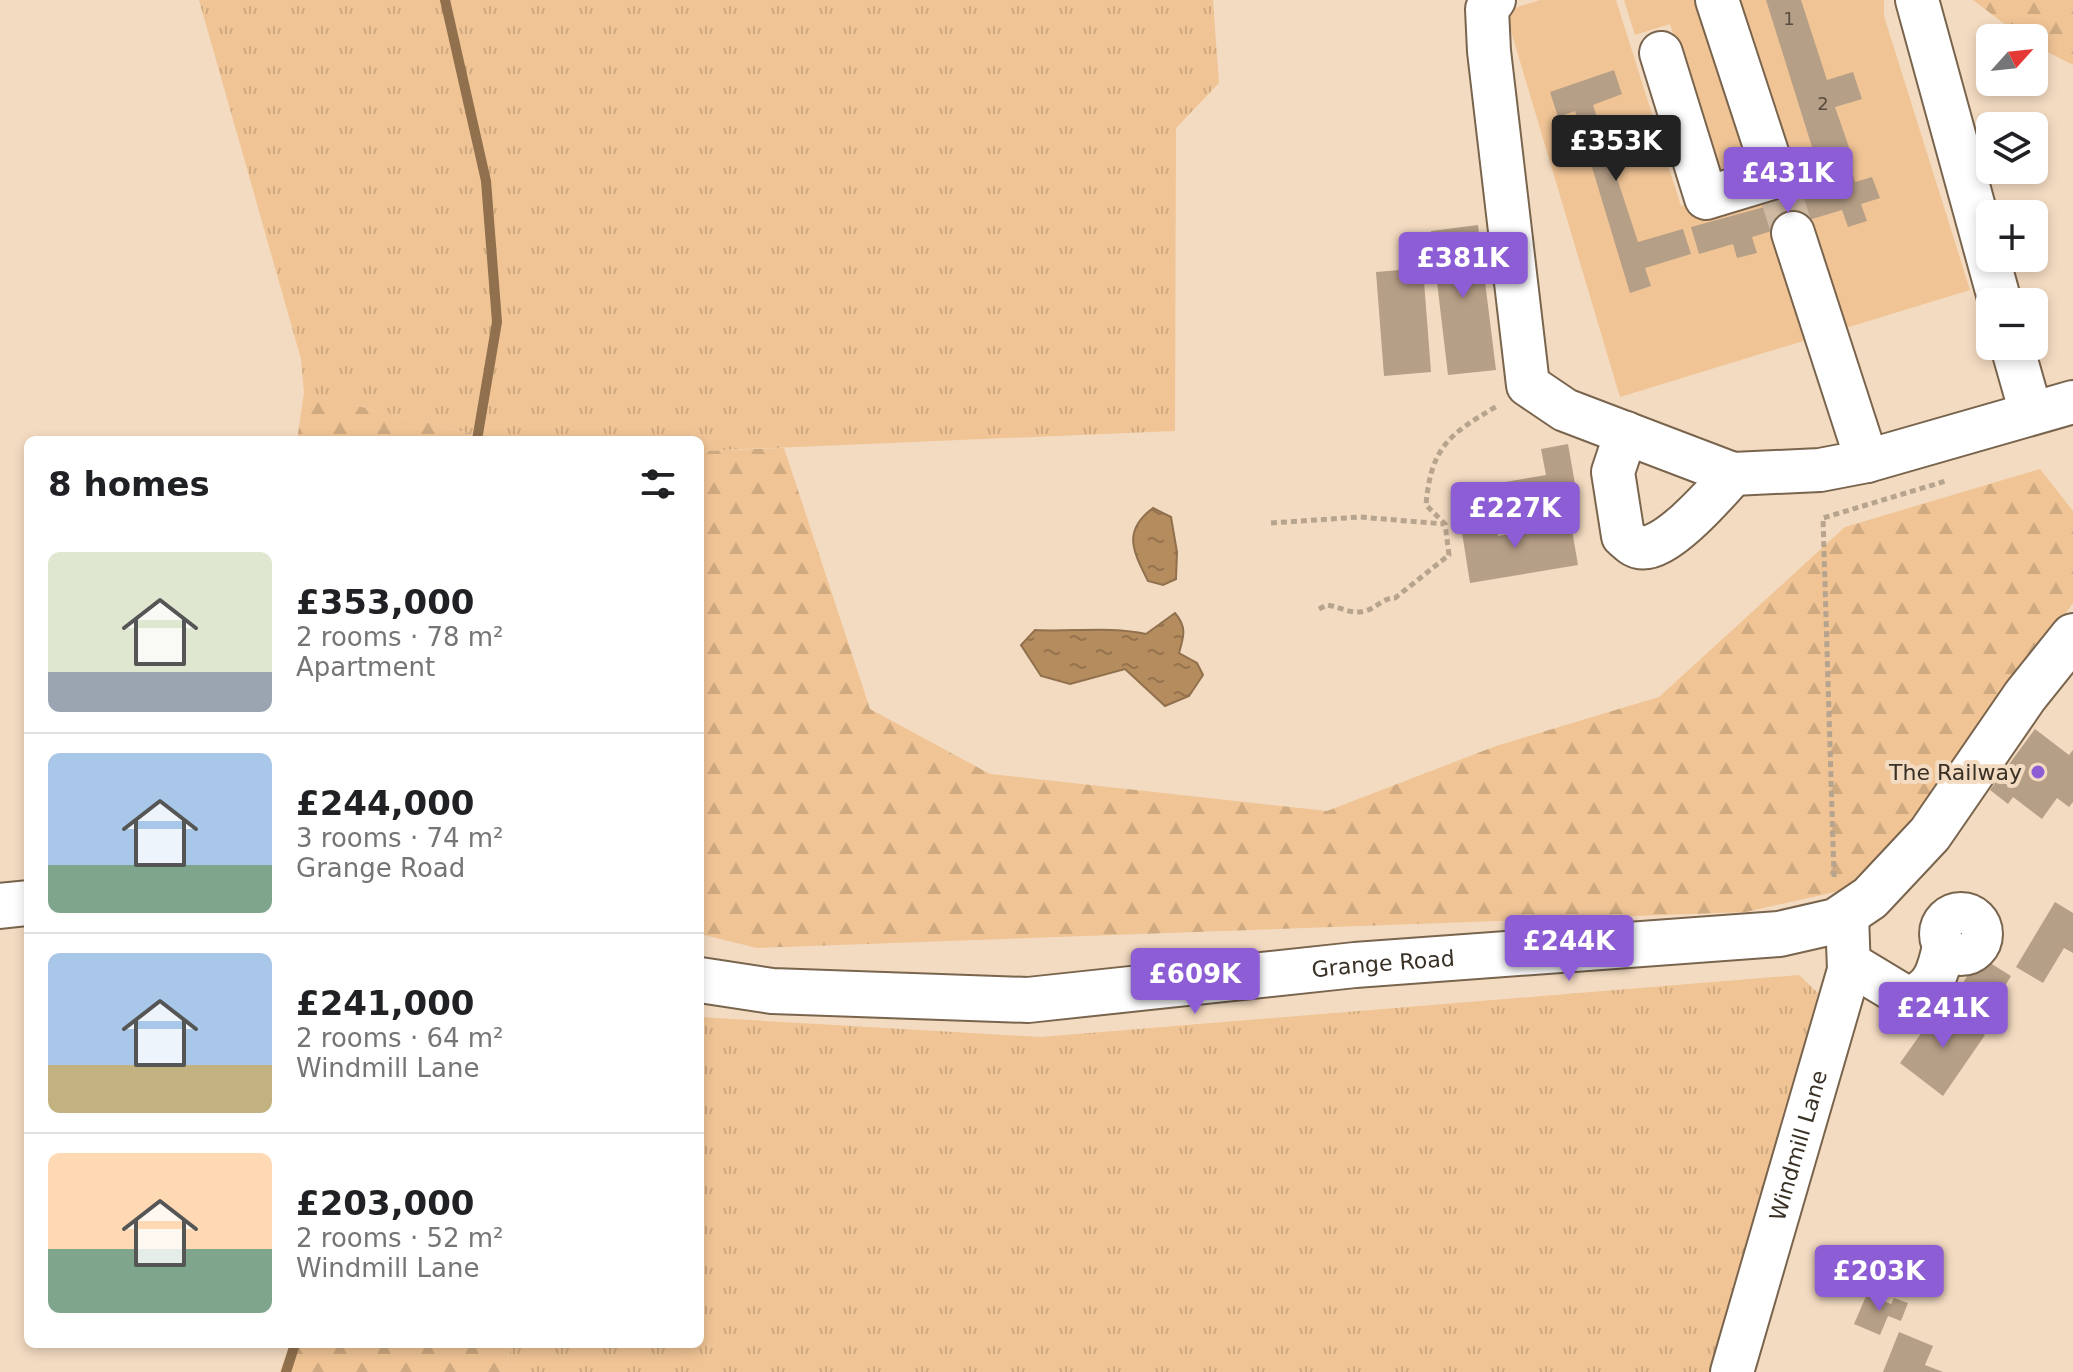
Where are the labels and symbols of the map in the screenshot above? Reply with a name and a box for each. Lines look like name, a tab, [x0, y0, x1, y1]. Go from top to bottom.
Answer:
house number: 1	[1783, 8, 1795, 29]
north arrow	[1976, 24, 2048, 96]
house number: 2	[1817, 93, 1829, 114]
pin: £353K	[1560, 115, 1672, 183]
pin: £431K	[1732, 147, 1844, 215]
pin: £381K	[1407, 232, 1519, 300]
pin: £227K	[1459, 482, 1571, 550]
place label: The Railway	[1888, 760, 2022, 785]
marker: The Railway	[2029, 763, 2047, 781]
pin: £244K	[1513, 915, 1625, 983]
street label: Grange Road	[1310, 945, 1455, 982]
pin: £609K	[1139, 948, 1251, 1016]
pin: £241K	[1887, 982, 1999, 1050]
street label: Windmill Lane	[1764, 1067, 1832, 1223]
pin: £203K	[1823, 1245, 1935, 1313]

